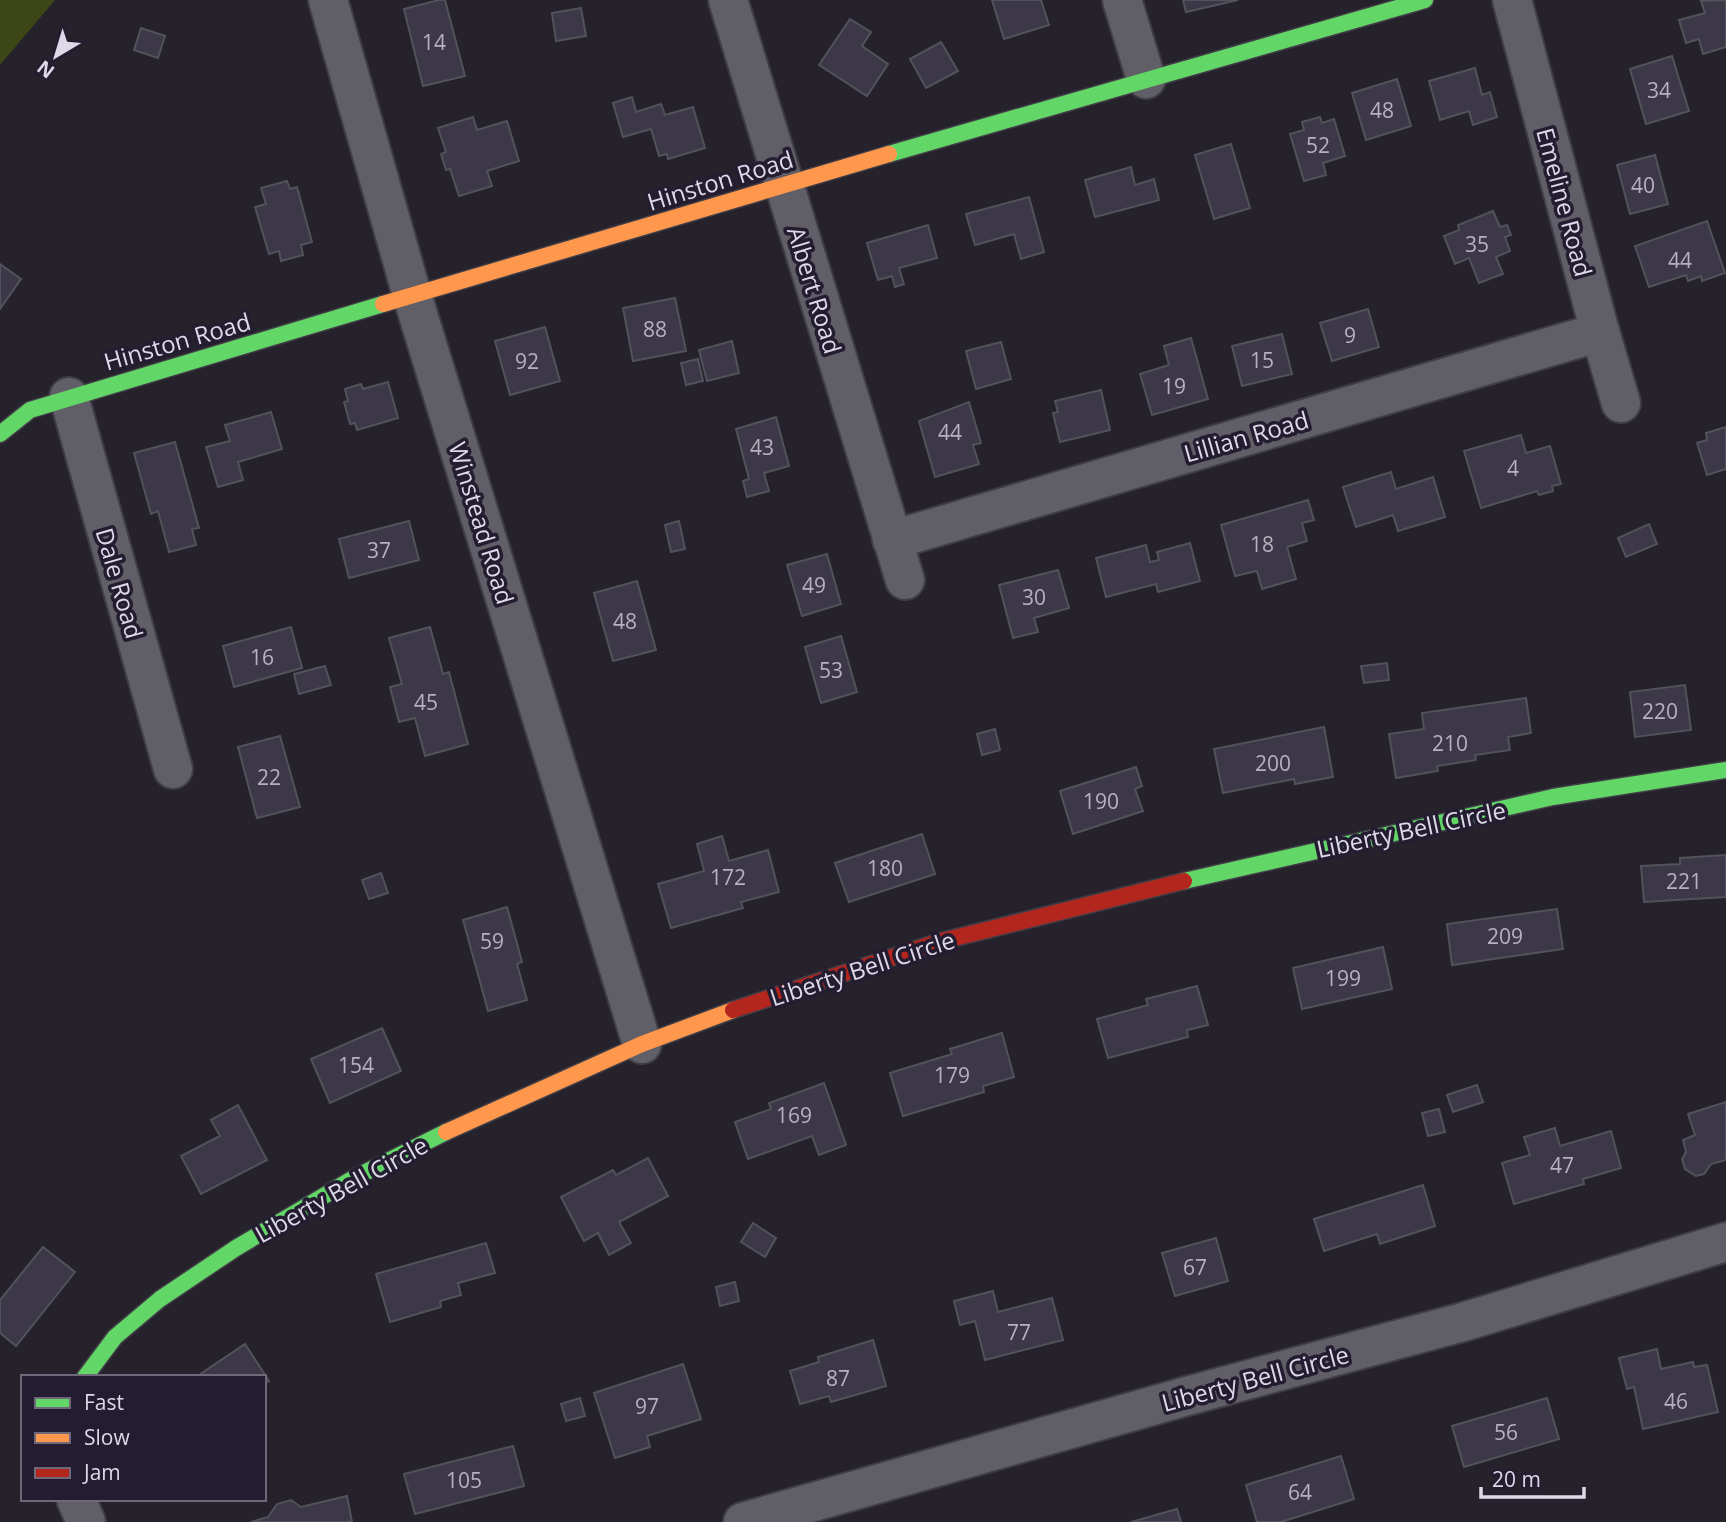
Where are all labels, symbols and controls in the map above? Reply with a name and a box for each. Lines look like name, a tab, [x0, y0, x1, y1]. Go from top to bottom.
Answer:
north arrow	[21, 21, 91, 91]
house number: 14	[422, 28, 446, 56]
text: N	[31, 54, 60, 84]
house number: 34	[1647, 76, 1671, 104]
house number: 48	[1370, 96, 1394, 124]
street label: Emeline Road	[1529, 124, 1601, 280]
house number: 52	[1306, 131, 1330, 159]
street label: Hinston Road	[643, 142, 797, 218]
house number: 40	[1631, 171, 1655, 199]
street label: Albert Road	[780, 222, 850, 358]
house number: 35	[1465, 230, 1489, 258]
house number: 44	[1668, 246, 1692, 274]
street label: Hinston Road	[100, 304, 254, 378]
house number: 88	[643, 315, 667, 343]
house number: 9	[1344, 321, 1356, 349]
house number: 15	[1250, 346, 1274, 374]
house number: 92	[515, 347, 539, 375]
house number: 19	[1162, 372, 1186, 400]
street label: Lillian Road	[1180, 402, 1312, 470]
house number: 44	[938, 418, 962, 446]
house number: 43	[750, 433, 774, 461]
street label: Winstead Road	[442, 438, 522, 608]
house number: 4	[1507, 454, 1519, 482]
street label: Dale Road	[88, 524, 152, 642]
house number: 18	[1250, 530, 1274, 558]
house number: 37	[367, 536, 391, 564]
house number: 49	[802, 571, 826, 599]
house number: 30	[1022, 583, 1046, 611]
house number: 48	[613, 607, 637, 635]
house number: 16	[250, 643, 274, 671]
house number: 53	[819, 656, 843, 684]
house number: 45	[414, 688, 438, 716]
house number: 220	[1642, 697, 1678, 725]
house number: 210	[1432, 729, 1468, 757]
house number: 200	[1255, 749, 1291, 777]
house number: 22	[257, 763, 281, 791]
house number: 190	[1083, 787, 1119, 815]
street label: Liberty Bell Circle	[1313, 793, 1509, 865]
house number: 180	[867, 854, 903, 882]
house number: 172	[710, 863, 746, 891]
house number: 221	[1666, 867, 1702, 895]
house number: 209	[1487, 922, 1523, 950]
street label: Liberty Bell Circle	[765, 923, 959, 1013]
house number: 59	[480, 927, 504, 955]
house number: 199	[1325, 964, 1361, 992]
house number: 154	[338, 1051, 374, 1079]
house number: 179	[934, 1061, 970, 1089]
house number: 169	[776, 1101, 812, 1129]
street label: Liberty Bell Circle	[249, 1128, 433, 1250]
house number: 47	[1550, 1151, 1574, 1179]
house number: 67	[1183, 1253, 1207, 1281]
house number: 77	[1007, 1318, 1031, 1346]
street label: Liberty Bell Circle	[1158, 1337, 1352, 1419]
house number: 87	[826, 1364, 850, 1392]
legend	[21, 1375, 266, 1501]
house number: 46	[1664, 1387, 1688, 1415]
text: Fast	[84, 1388, 124, 1416]
house number: 97	[635, 1392, 659, 1420]
house number: 56	[1494, 1418, 1518, 1446]
text: Slow	[84, 1423, 130, 1451]
scale bar	[1481, 1456, 1584, 1500]
text: Jam	[82, 1458, 121, 1486]
text: 20 m	[1492, 1465, 1541, 1493]
house number: 105	[446, 1466, 482, 1494]
house number: 64	[1288, 1478, 1312, 1506]

